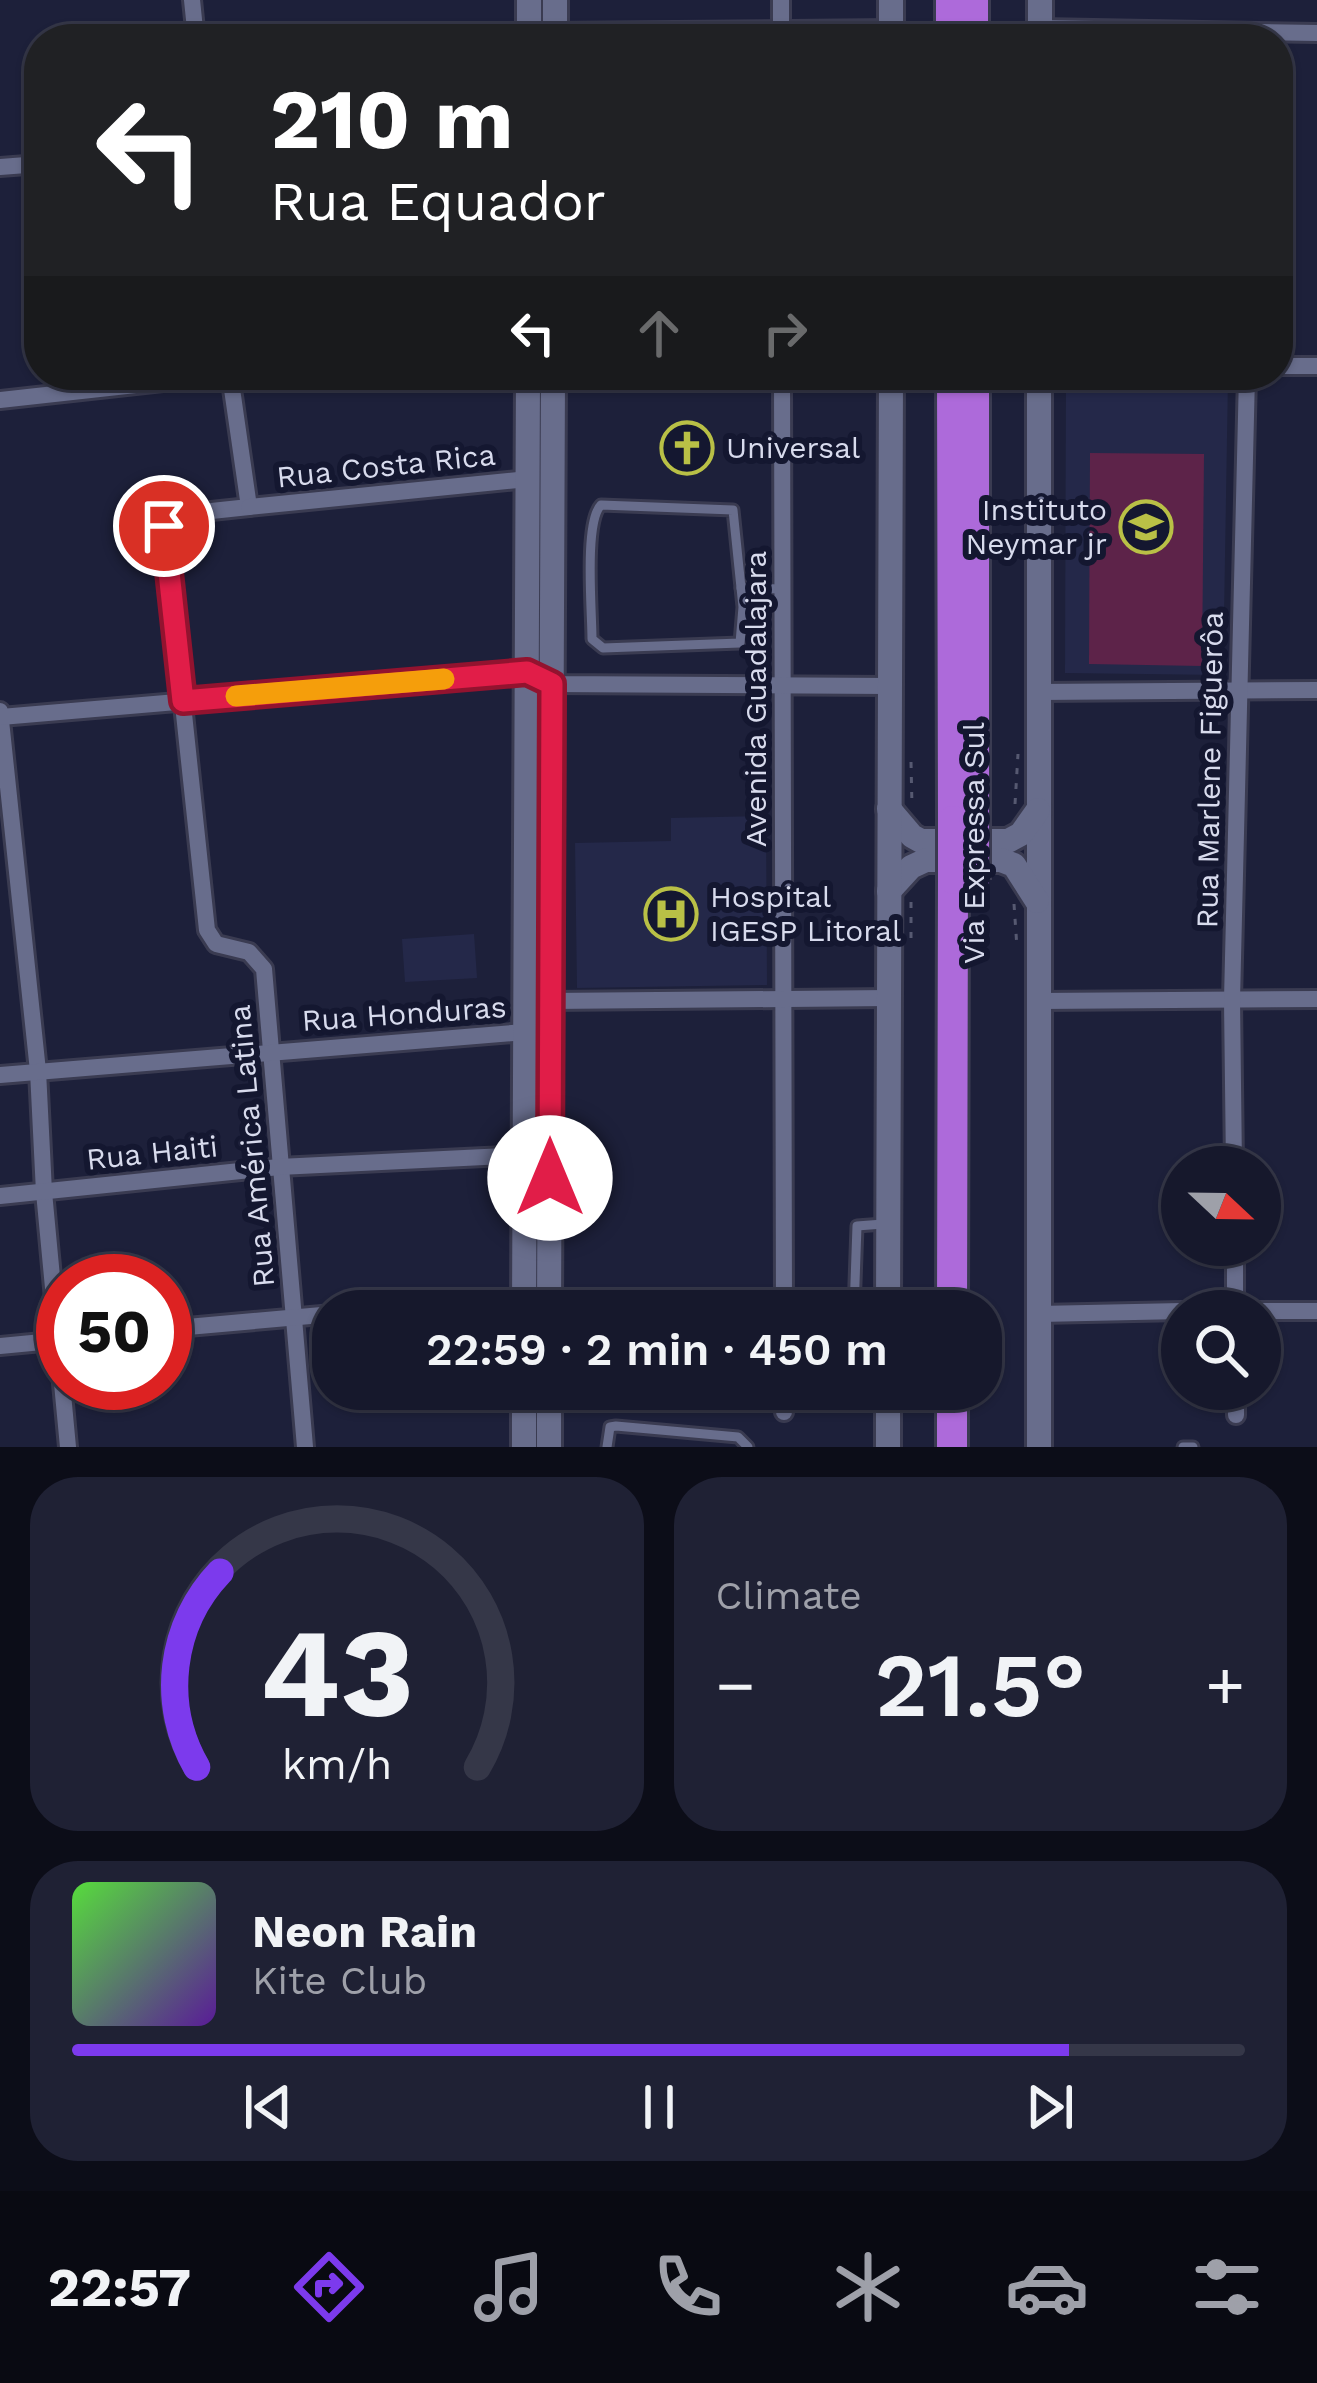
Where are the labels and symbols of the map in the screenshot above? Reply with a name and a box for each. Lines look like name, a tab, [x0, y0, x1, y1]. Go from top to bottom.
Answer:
church icon: Universal	[659, 420, 715, 476]
place label: Universal	[726, 430, 860, 465]
street label: Rua Costa Rica	[275, 437, 497, 494]
pin	[113, 475, 215, 577]
place label: Instituto Neymar jr	[966, 492, 1107, 561]
school or university icon: Instituto Neymar jr	[1118, 499, 1174, 555]
street label: Avenida Guadalajara	[738, 551, 773, 847]
street label: Rua Marlene Figuerôa	[1189, 611, 1230, 929]
street label: Via Expressa Sul	[956, 722, 991, 964]
place label: Hospital IGESP Litoral	[710, 879, 901, 948]
hospital icon: Hospital IGESP Litoral	[643, 886, 699, 942]
street label: Rua Honduras	[301, 989, 507, 1038]
street label: Rua América Latina	[222, 1003, 281, 1289]
position arrow	[487, 1115, 613, 1241]
street label: Rua Haiti	[84, 1128, 219, 1177]
north arrow	[1161, 1146, 1281, 1266]
speed limit sign: 50	[36, 1254, 192, 1410]

